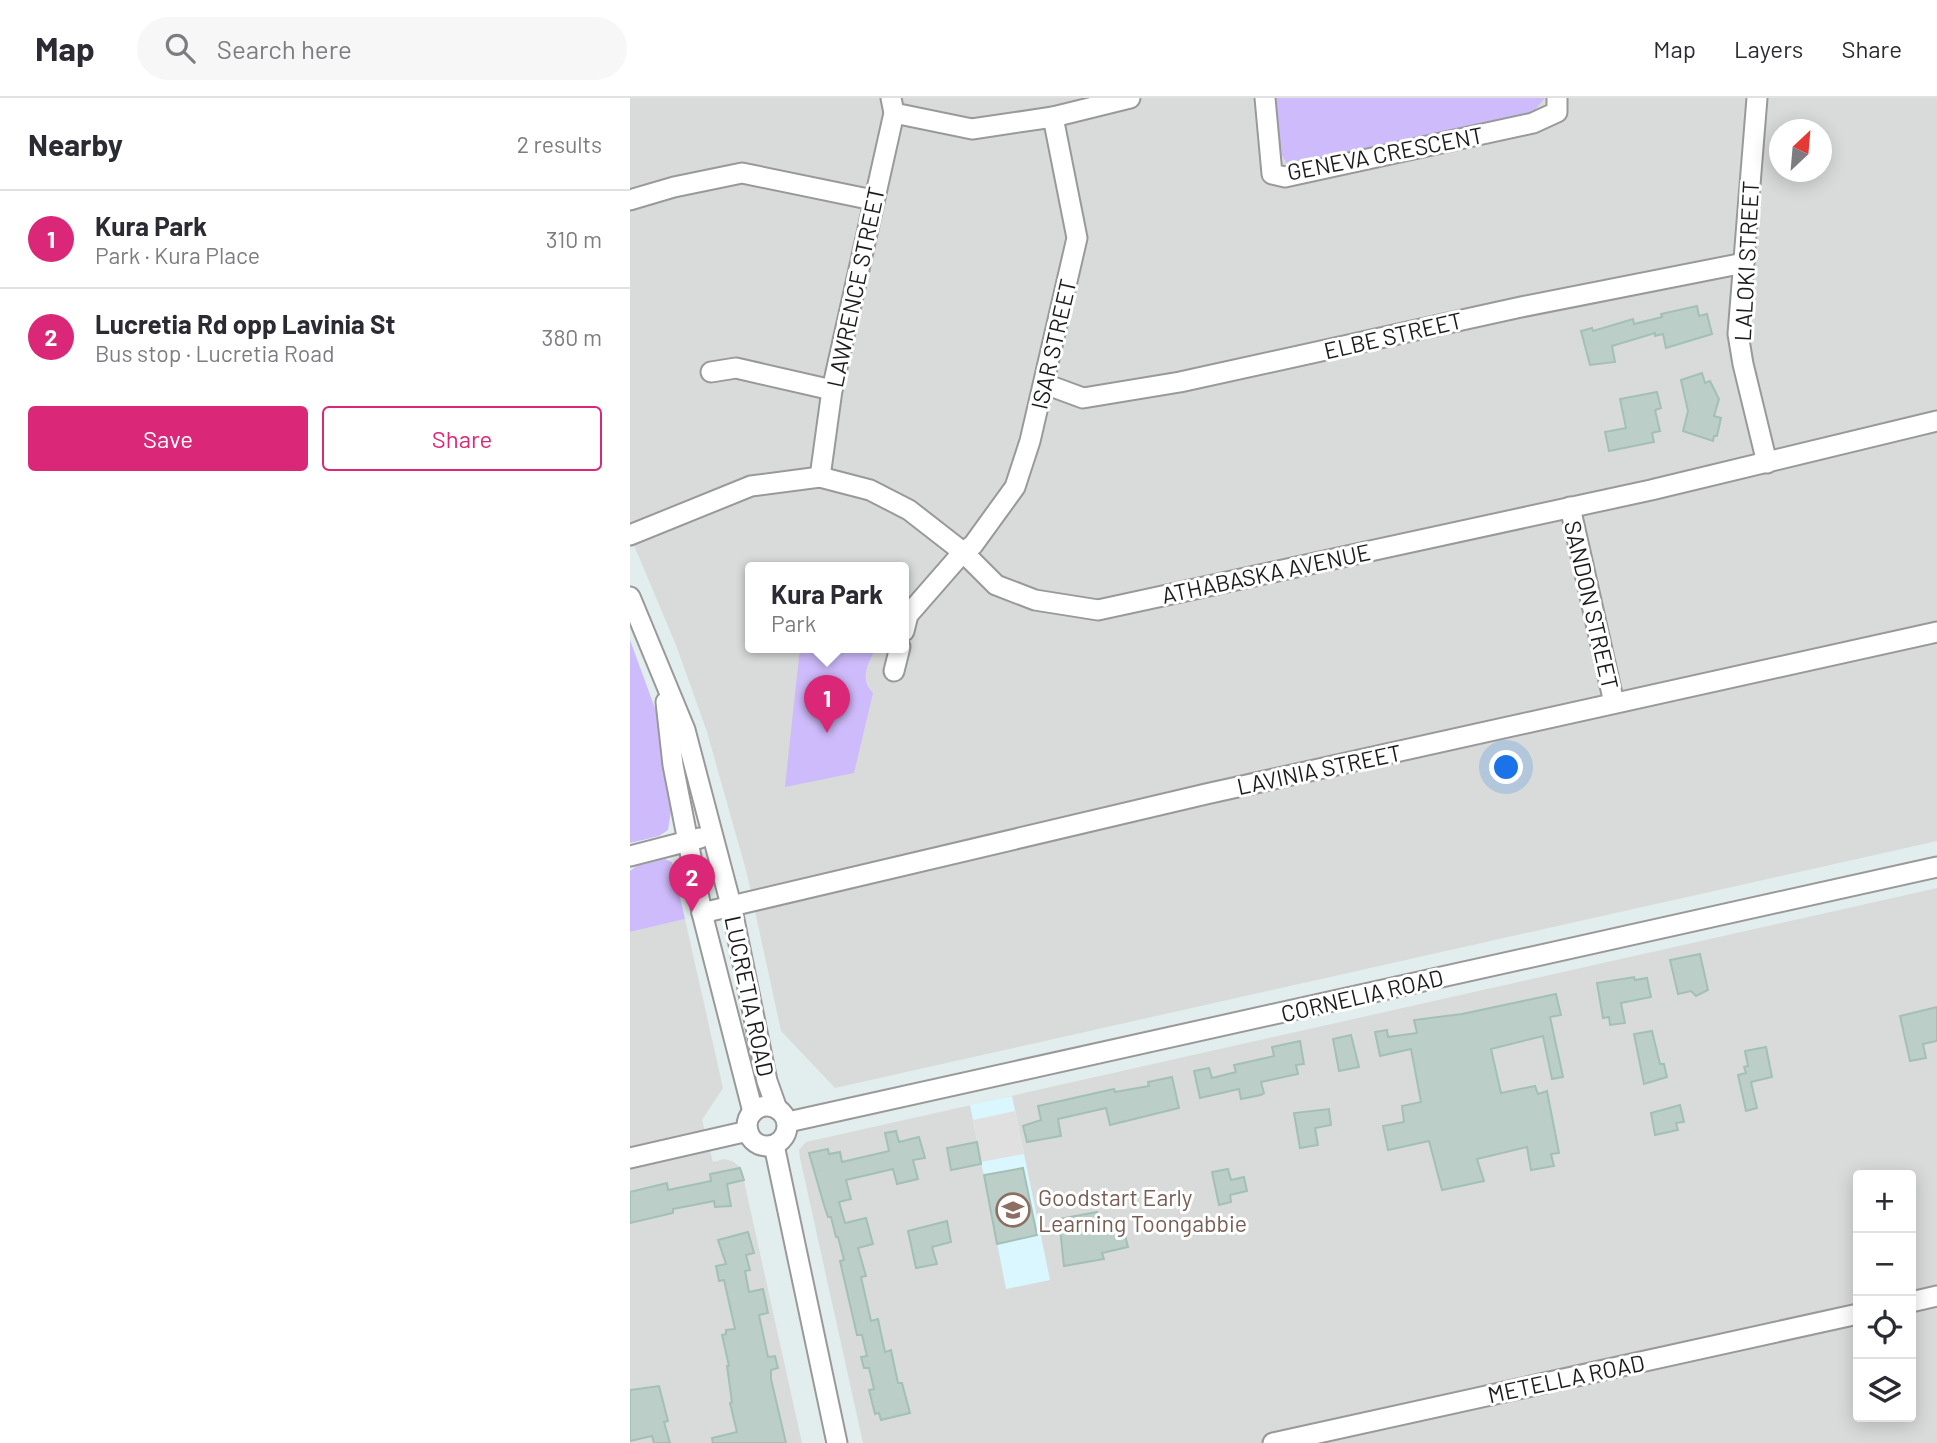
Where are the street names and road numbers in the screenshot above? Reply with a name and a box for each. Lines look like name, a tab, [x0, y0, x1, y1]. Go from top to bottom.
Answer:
street label: GENEVA CRESCENT	[1284, 120, 1486, 186]
street label: LALOKI STREET	[1728, 180, 1764, 342]
street label: LAWRENCE STREET	[820, 184, 890, 390]
street label: ISAR STREET	[1024, 276, 1082, 412]
street label: ELBE STREET	[1321, 306, 1465, 364]
street label: SANDON STREET	[1559, 518, 1625, 692]
street label: ATHABASKA AVENUE	[1159, 537, 1373, 609]
street label: LAVINIA STREET	[1234, 738, 1404, 800]
street label: LUCRETIA ROAD	[719, 913, 781, 1079]
street label: CORNELIA ROAD	[1278, 963, 1446, 1027]
street label: METELLA ROAD	[1485, 1348, 1647, 1408]

